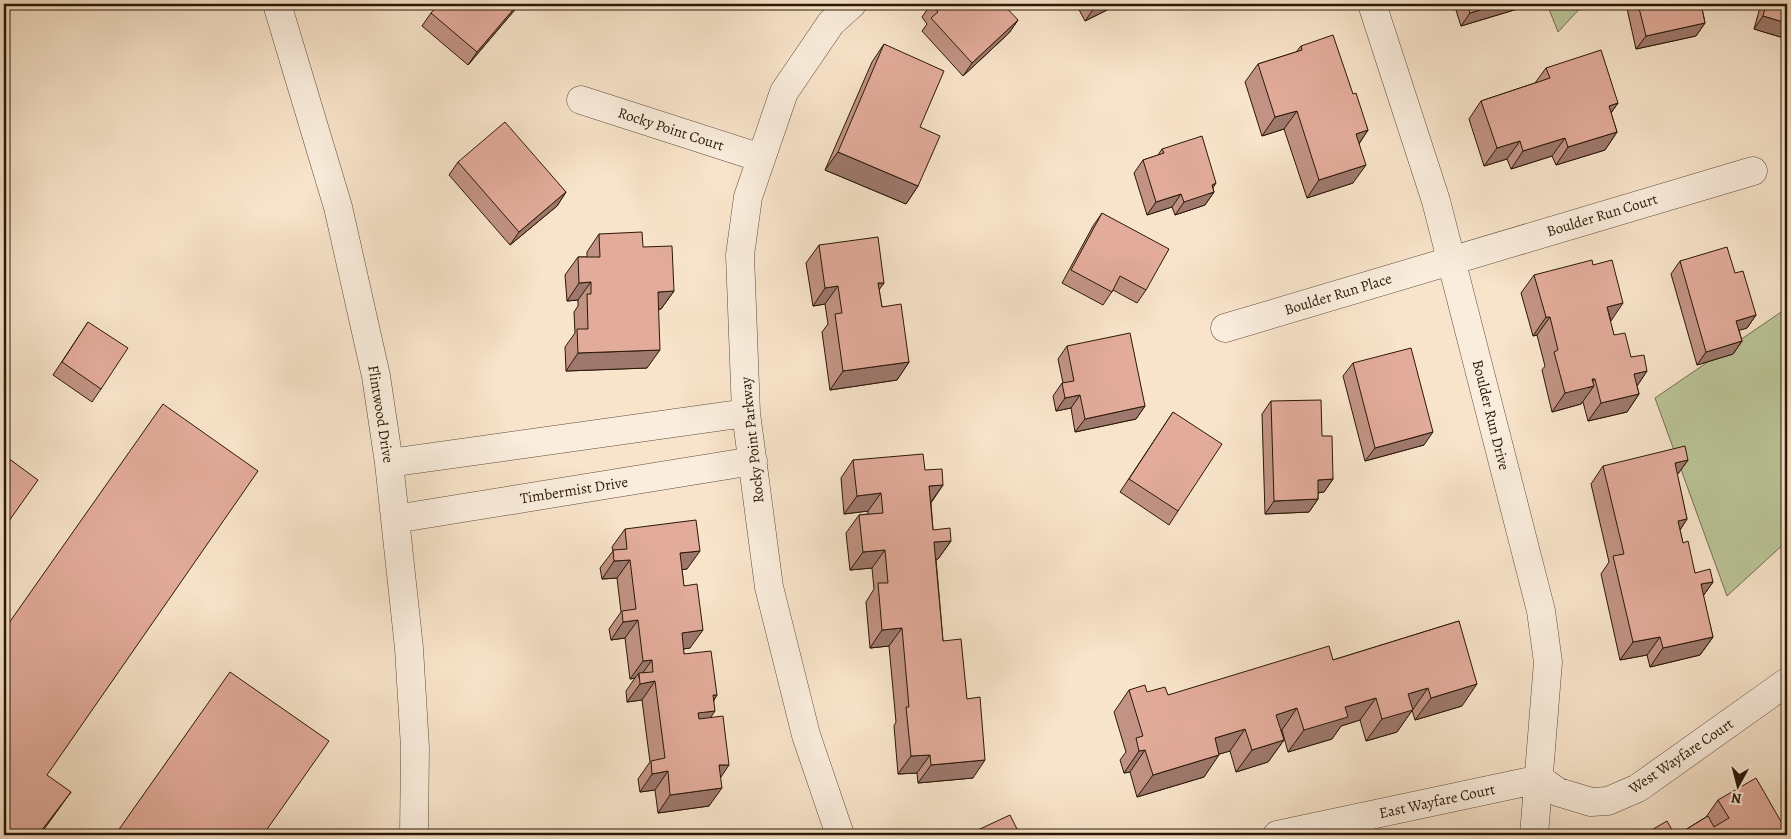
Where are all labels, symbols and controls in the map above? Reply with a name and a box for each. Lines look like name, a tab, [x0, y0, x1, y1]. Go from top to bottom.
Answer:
street label: Rocky Point Court	[615, 102, 727, 156]
street label: Boulder Run Court	[1544, 189, 1660, 241]
street label: Boulder Run Place	[1282, 268, 1394, 320]
street label: Boulder Run Drive	[1468, 358, 1514, 473]
street label: Flintwood Drive	[363, 364, 399, 465]
street label: Rocky Point Parkway	[735, 376, 769, 504]
street label: Timbermist Drive	[519, 472, 630, 508]
street label: West Wayfare Court	[1624, 714, 1737, 799]
north arrow	[1714, 762, 1764, 812]
street label: East Wayfare Court	[1377, 779, 1497, 823]
text: N	[1730, 788, 1743, 808]

